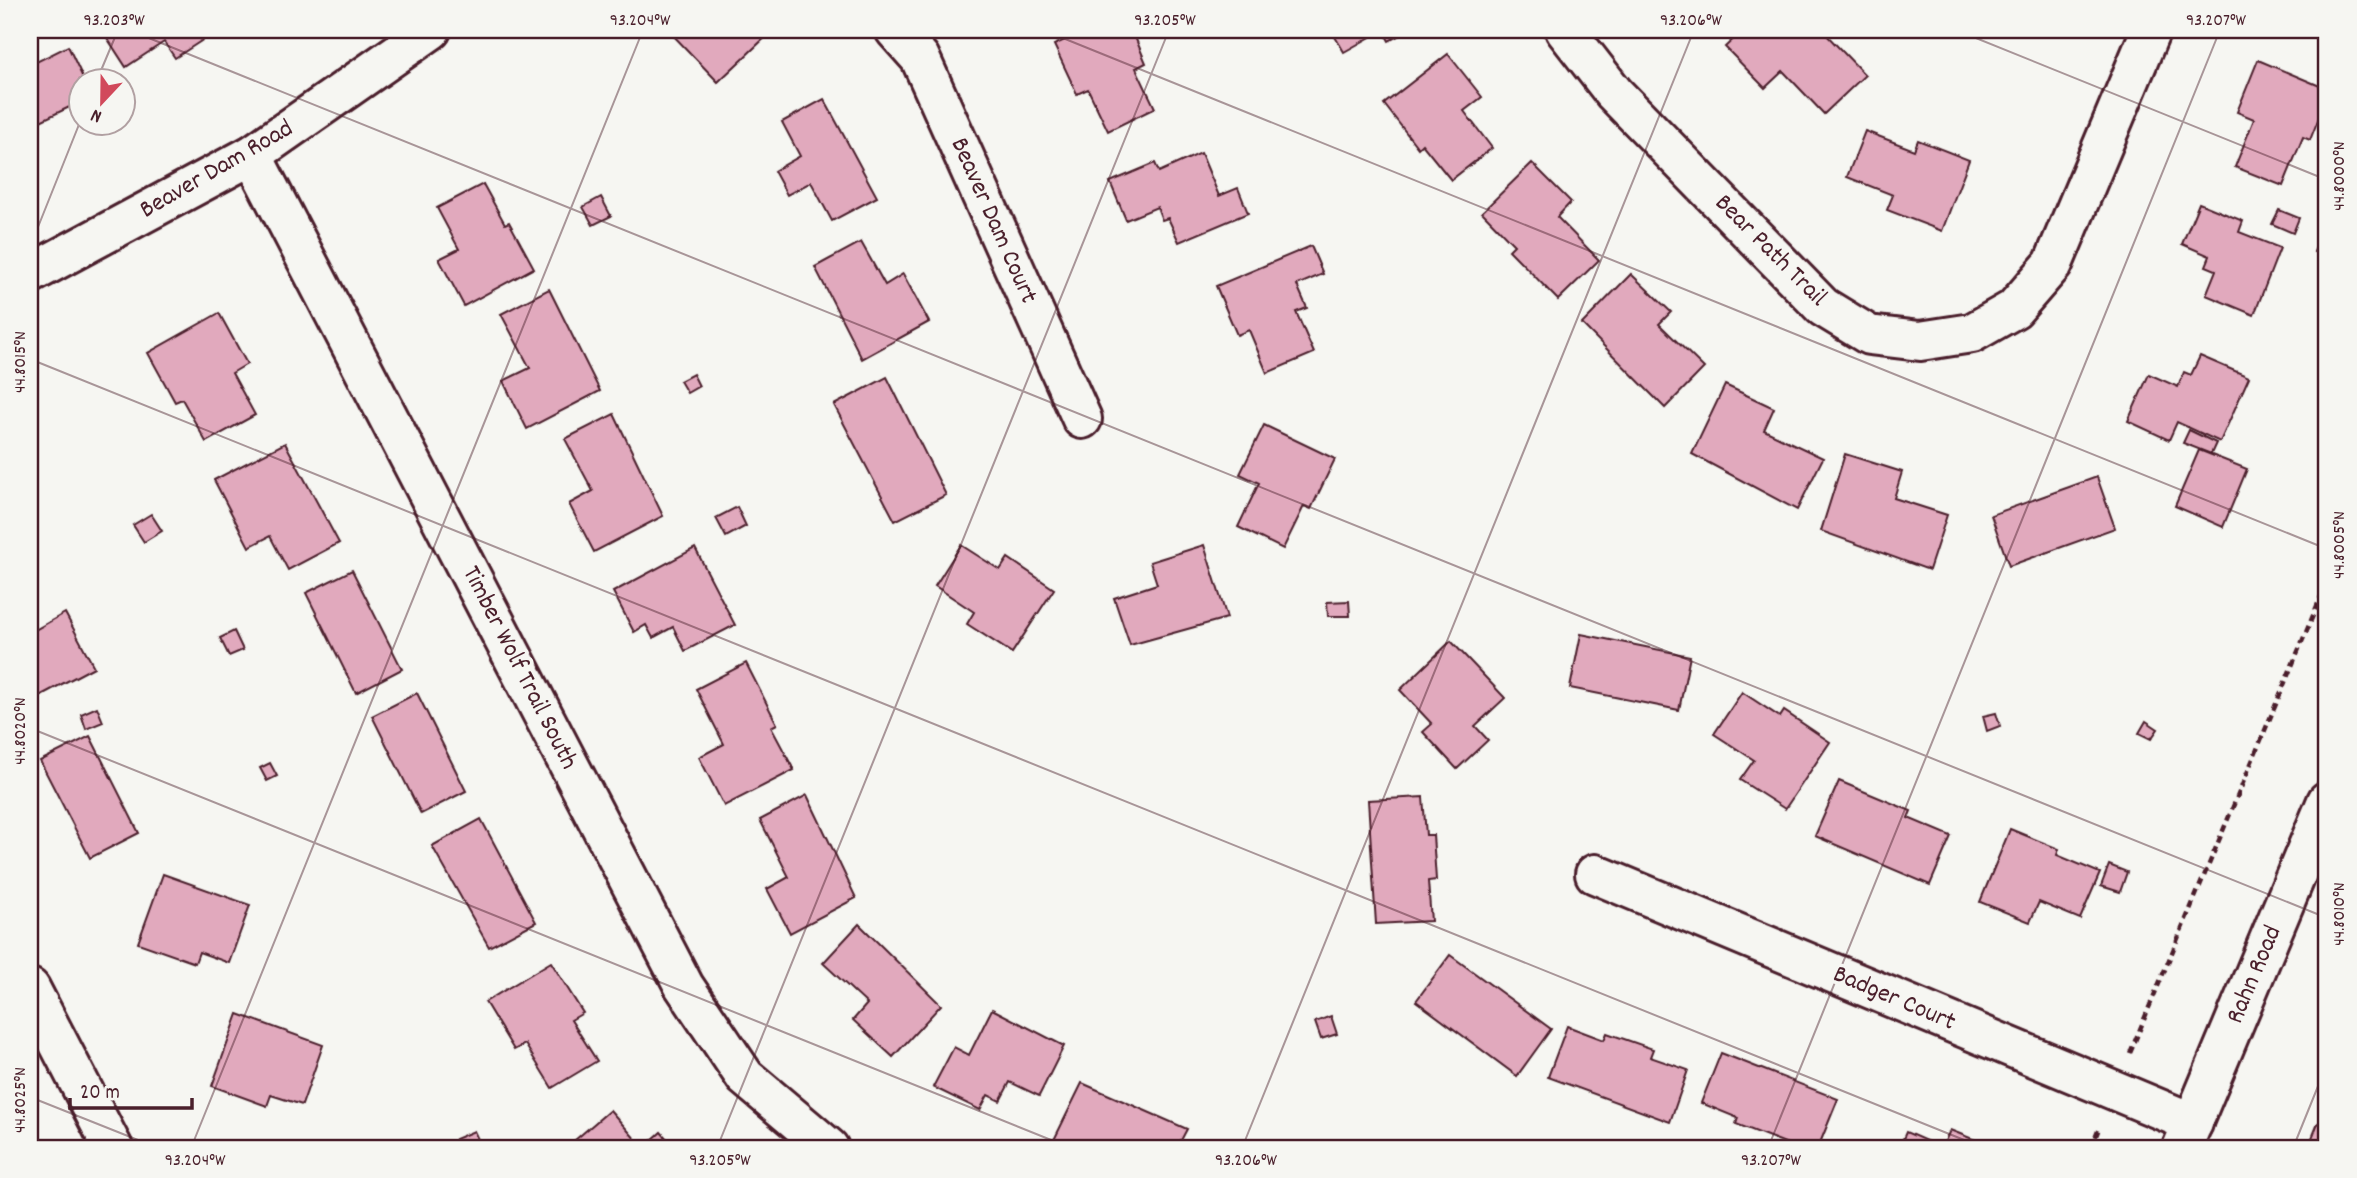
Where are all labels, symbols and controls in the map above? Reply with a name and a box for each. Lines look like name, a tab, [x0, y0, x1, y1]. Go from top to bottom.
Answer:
text: 93.203°W	[83, 9, 145, 34]
text: 93.204°W	[610, 9, 671, 34]
text: 93.205°W	[1134, 9, 1196, 34]
text: 93.206°W	[1660, 9, 1723, 34]
text: 93.207°W	[2186, 9, 2247, 34]
north arrow	[66, 66, 136, 136]
text: N	[88, 100, 106, 129]
street label: Beaver Dam Road	[133, 111, 301, 229]
street label: Beaver Dam Court	[940, 132, 1046, 310]
text: 44.8000°N	[2328, 141, 2353, 211]
street label: Bear Path Trail	[1705, 186, 1835, 316]
text: 44.8015°N	[9, 331, 34, 393]
text: 44.8005°N	[2328, 511, 2353, 579]
street label: Timber Wolf Trail South	[452, 560, 586, 776]
text: 44.8020°N	[9, 697, 34, 765]
text: 44.8010°N	[2328, 882, 2353, 946]
street label: Rahn Road	[2218, 920, 2292, 1030]
street label: Badger Court	[1827, 957, 1961, 1042]
scale bar	[70, 1066, 192, 1110]
text: 44.8025°N	[9, 1067, 34, 1133]
text: 20 m	[80, 1079, 120, 1109]
text: 93.204°W	[165, 1149, 226, 1174]
text: 93.205°W	[689, 1149, 751, 1174]
text: 93.206°W	[1215, 1149, 1278, 1174]
text: 93.207°W	[1741, 1149, 1802, 1174]

